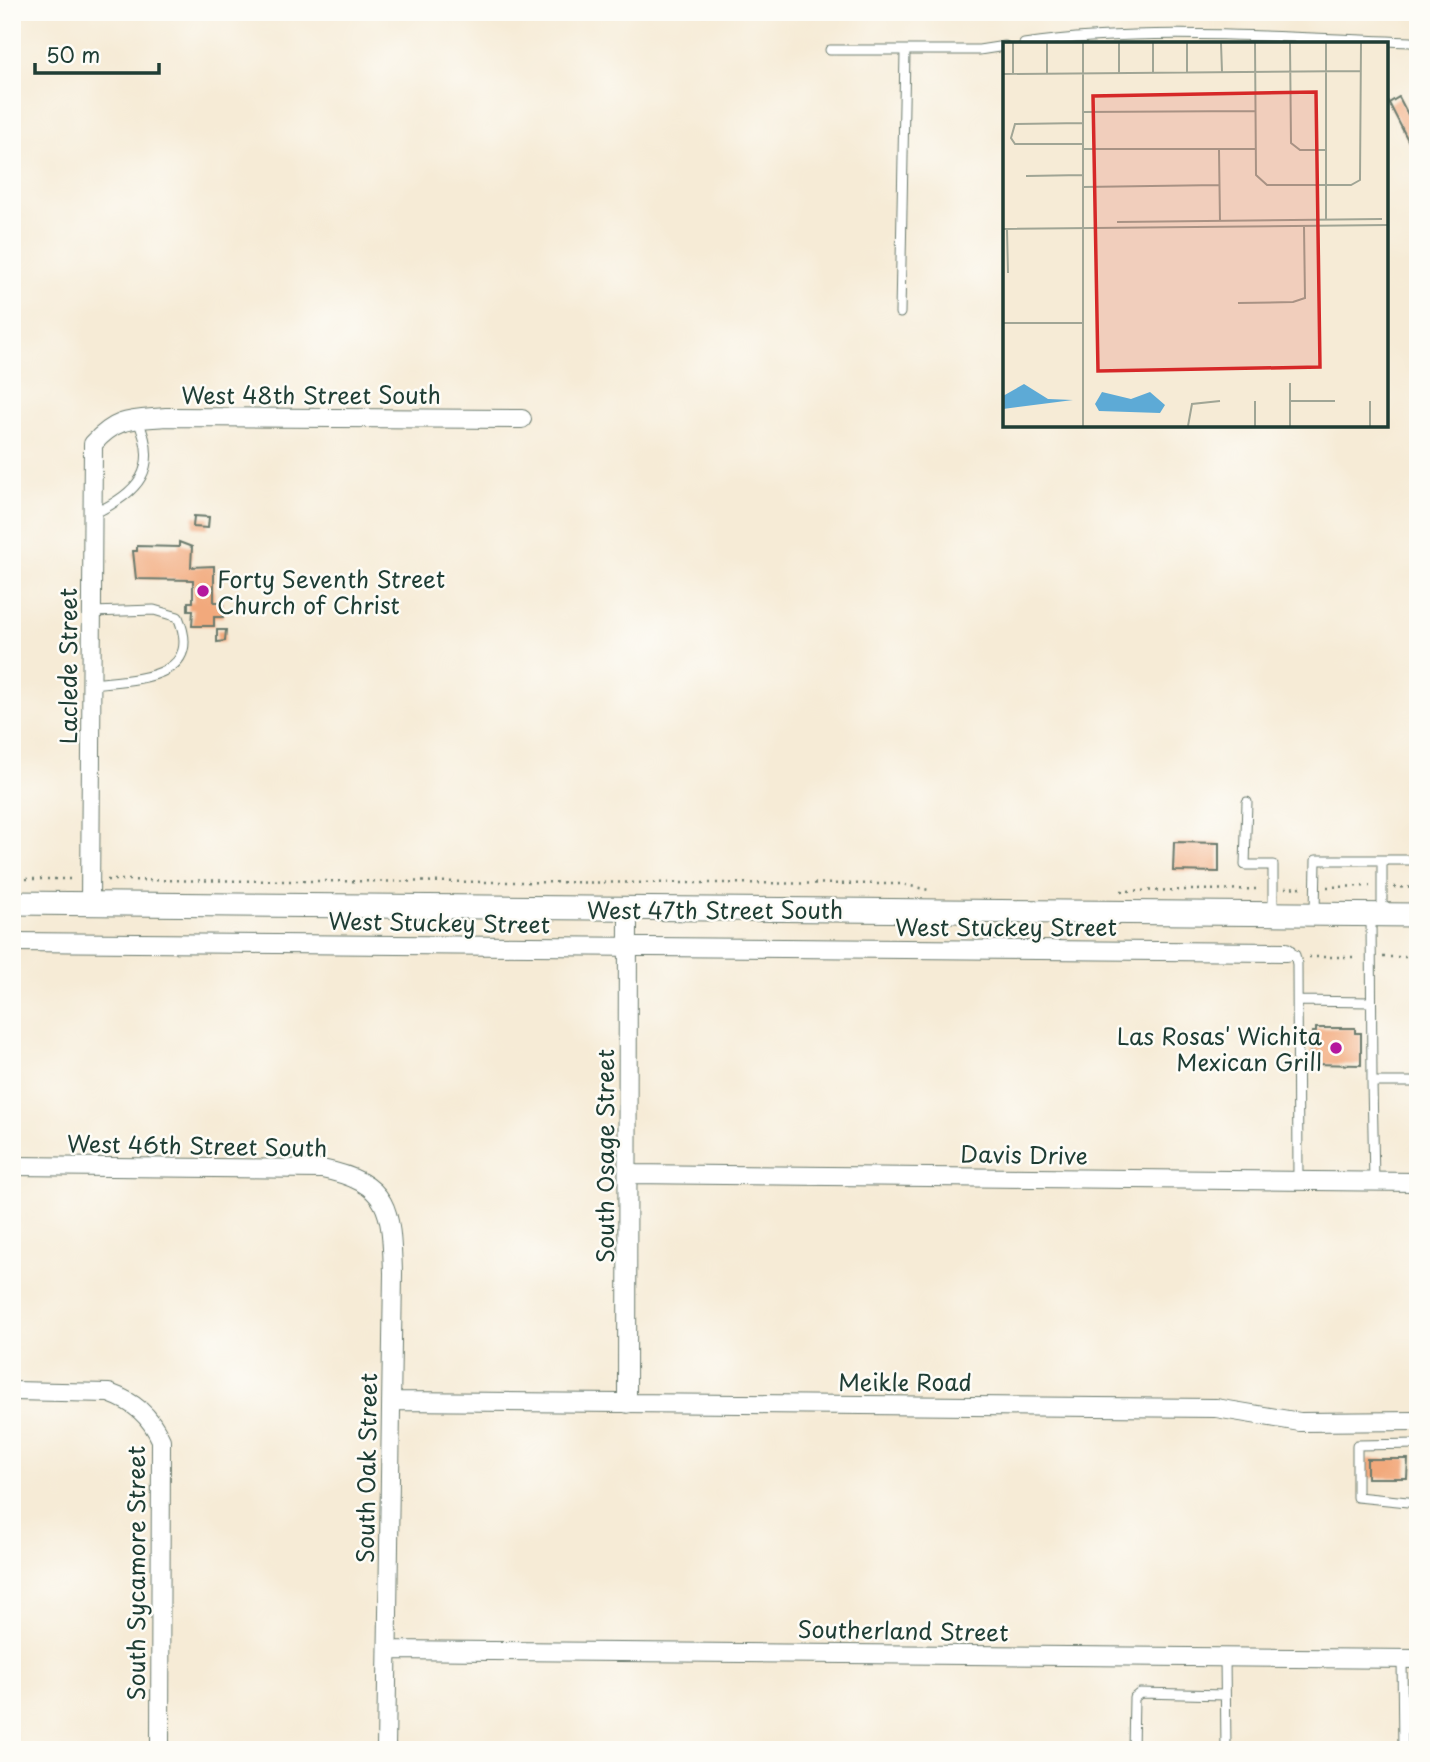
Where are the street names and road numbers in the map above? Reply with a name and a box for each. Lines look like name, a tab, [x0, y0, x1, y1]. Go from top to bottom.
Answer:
street label: West 48th Street South	[181, 377, 441, 412]
street label: Laclede Street	[50, 588, 85, 744]
street label: West 47th Street South	[587, 892, 843, 927]
street label: West Stuckey Street	[328, 903, 550, 941]
street label: West Stuckey Street	[895, 909, 1117, 944]
street label: South Osage Street	[587, 1049, 622, 1263]
street label: West 46th Street South	[67, 1125, 327, 1165]
street label: Davis Drive	[960, 1135, 1088, 1173]
street label: Meikle Road	[838, 1364, 972, 1399]
street label: South Oak Street	[347, 1373, 385, 1563]
street label: South Sycamore Street	[118, 1445, 153, 1701]
street label: Southerland Street	[797, 1611, 1009, 1649]

